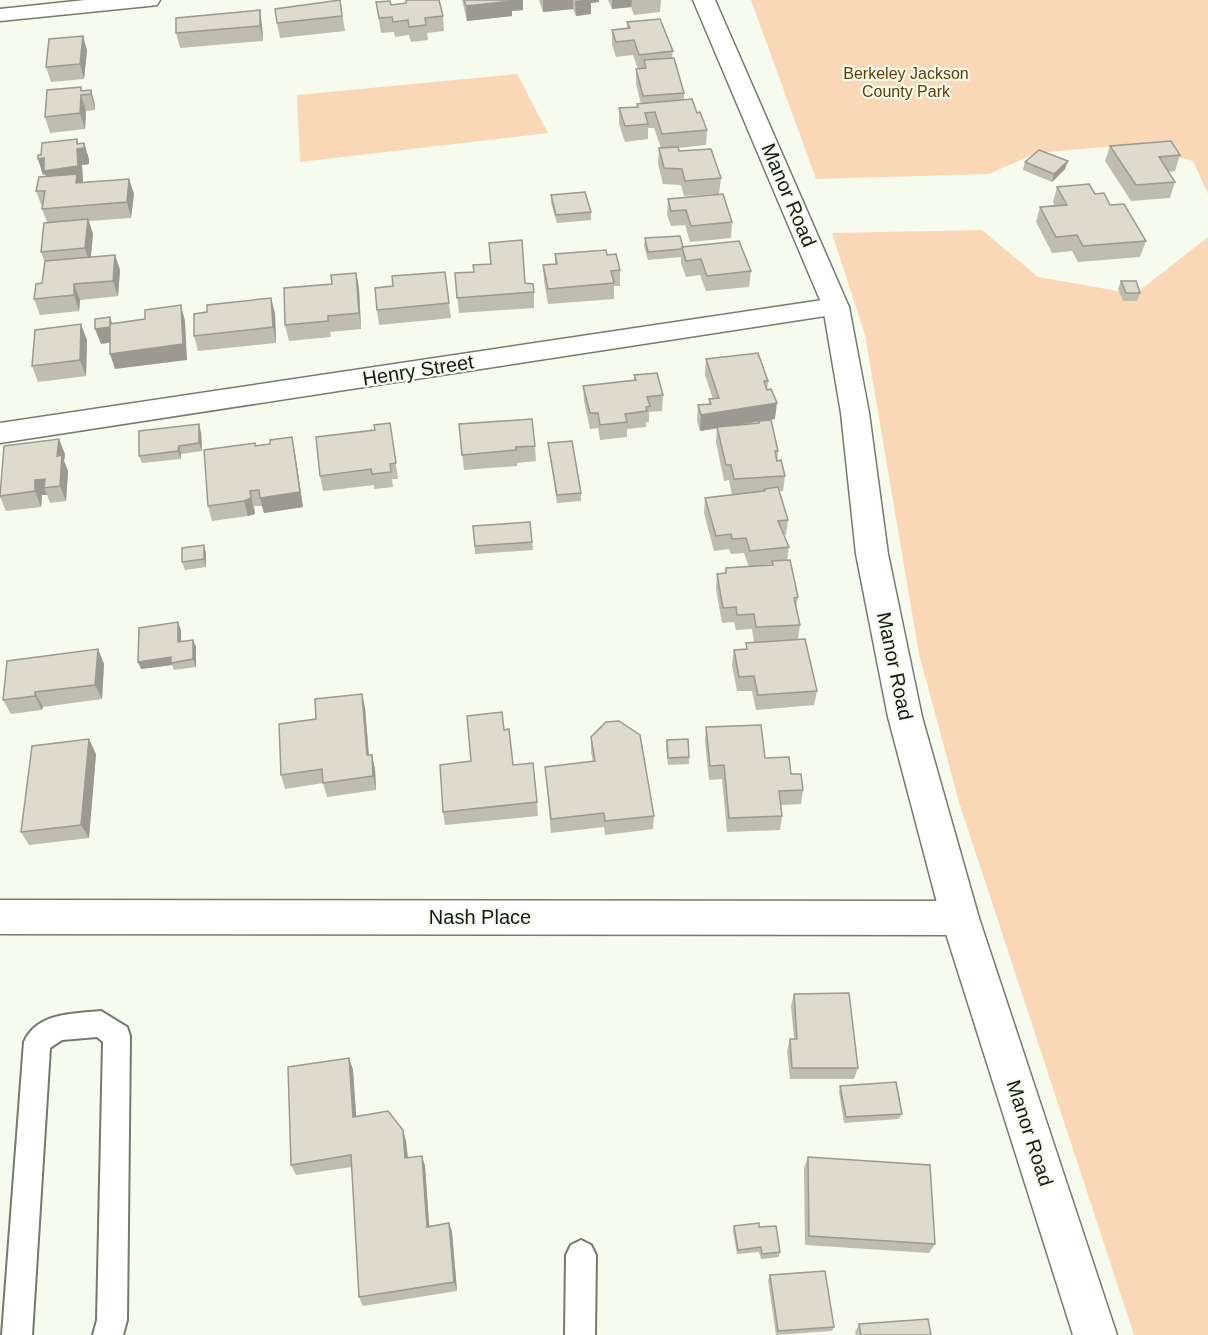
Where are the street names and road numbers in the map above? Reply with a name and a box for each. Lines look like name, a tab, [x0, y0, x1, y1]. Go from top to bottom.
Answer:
street label: Manor Road	[757, 140, 821, 250]
street label: Henry Street	[361, 350, 476, 390]
street label: Manor Road	[873, 610, 917, 722]
street label: Nash Place	[429, 906, 531, 928]
street label: Manor Road	[1003, 1077, 1057, 1189]

